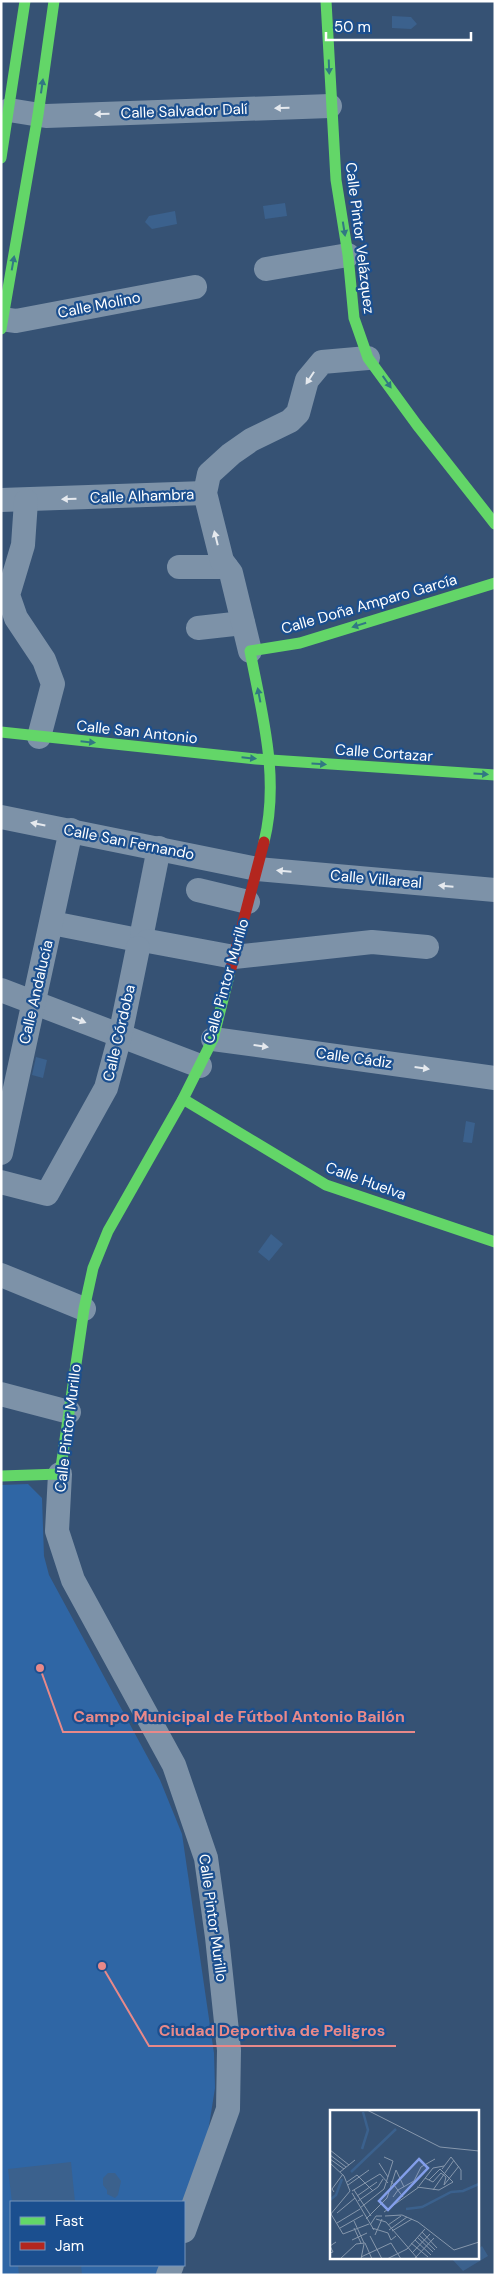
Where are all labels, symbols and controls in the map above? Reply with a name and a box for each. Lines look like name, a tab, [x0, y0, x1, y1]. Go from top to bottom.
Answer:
scale bar	[326, 10, 471, 42]
text: 50 m	[334, 17, 371, 37]
one-way arrow	[325, 60, 333, 76]
one-way arrow	[38, 77, 46, 93]
street label: Calle Salvador Dalí	[120, 99, 248, 123]
one-way arrow	[273, 104, 289, 112]
one-way arrow	[93, 110, 109, 118]
street label: Calle Pintor Velázquez	[341, 161, 379, 315]
one-way arrow	[340, 221, 348, 237]
one-way arrow	[9, 255, 17, 271]
street label: Calle Molino	[56, 287, 142, 323]
one-way arrow	[305, 371, 315, 385]
one-way arrow	[382, 375, 392, 389]
street label: Calle Alhambra	[89, 484, 195, 508]
one-way arrow	[61, 495, 77, 503]
one-way arrow	[212, 531, 220, 546]
street label: Calle Doña Amparo García	[279, 569, 459, 639]
one-way arrow	[351, 621, 366, 629]
one-way arrow	[254, 687, 262, 703]
street label: Calle San Antonio	[75, 716, 199, 748]
one-way arrow	[80, 738, 96, 746]
street label: Calle Cortazar	[334, 740, 434, 766]
one-way arrow	[242, 754, 258, 762]
one-way arrow	[312, 760, 328, 768]
one-way arrow	[474, 771, 490, 779]
street label: Calle San Fernando	[62, 819, 196, 865]
one-way arrow	[30, 820, 45, 828]
street label: Calle Villareal	[329, 865, 423, 893]
one-way arrow	[276, 867, 292, 875]
one-way arrow	[438, 881, 454, 889]
street label: Calle Pintor Murillo	[199, 916, 253, 1046]
street label: Calle Andalucía	[14, 938, 58, 1046]
street label: Calle Córdoba	[98, 983, 140, 1083]
one-way arrow	[71, 1017, 86, 1024]
one-way arrow	[253, 1042, 269, 1050]
street label: Calle Cádiz	[315, 1043, 394, 1073]
one-way arrow	[414, 1064, 430, 1072]
street label: Calle Huelva	[323, 1157, 409, 1205]
street label: Calle Pintor Murillo	[50, 1363, 86, 1493]
callout: Campo Municipal de Fútbol Antonio Bailón	[63, 1701, 415, 1732]
text: Campo Municipal de Fútbol Antonio Bailón	[73, 1706, 405, 1727]
street label: Calle Pintor Murillo	[194, 1853, 232, 1983]
callout: Ciudad Deportiva de Peligros	[149, 2015, 396, 2046]
text: Ciudad Deportiva de Peligros	[159, 2020, 385, 2041]
inset map	[330, 2110, 478, 2258]
legend	[10, 2201, 185, 2266]
text: Fast	[55, 2211, 84, 2231]
text: Jam	[55, 2236, 84, 2256]

